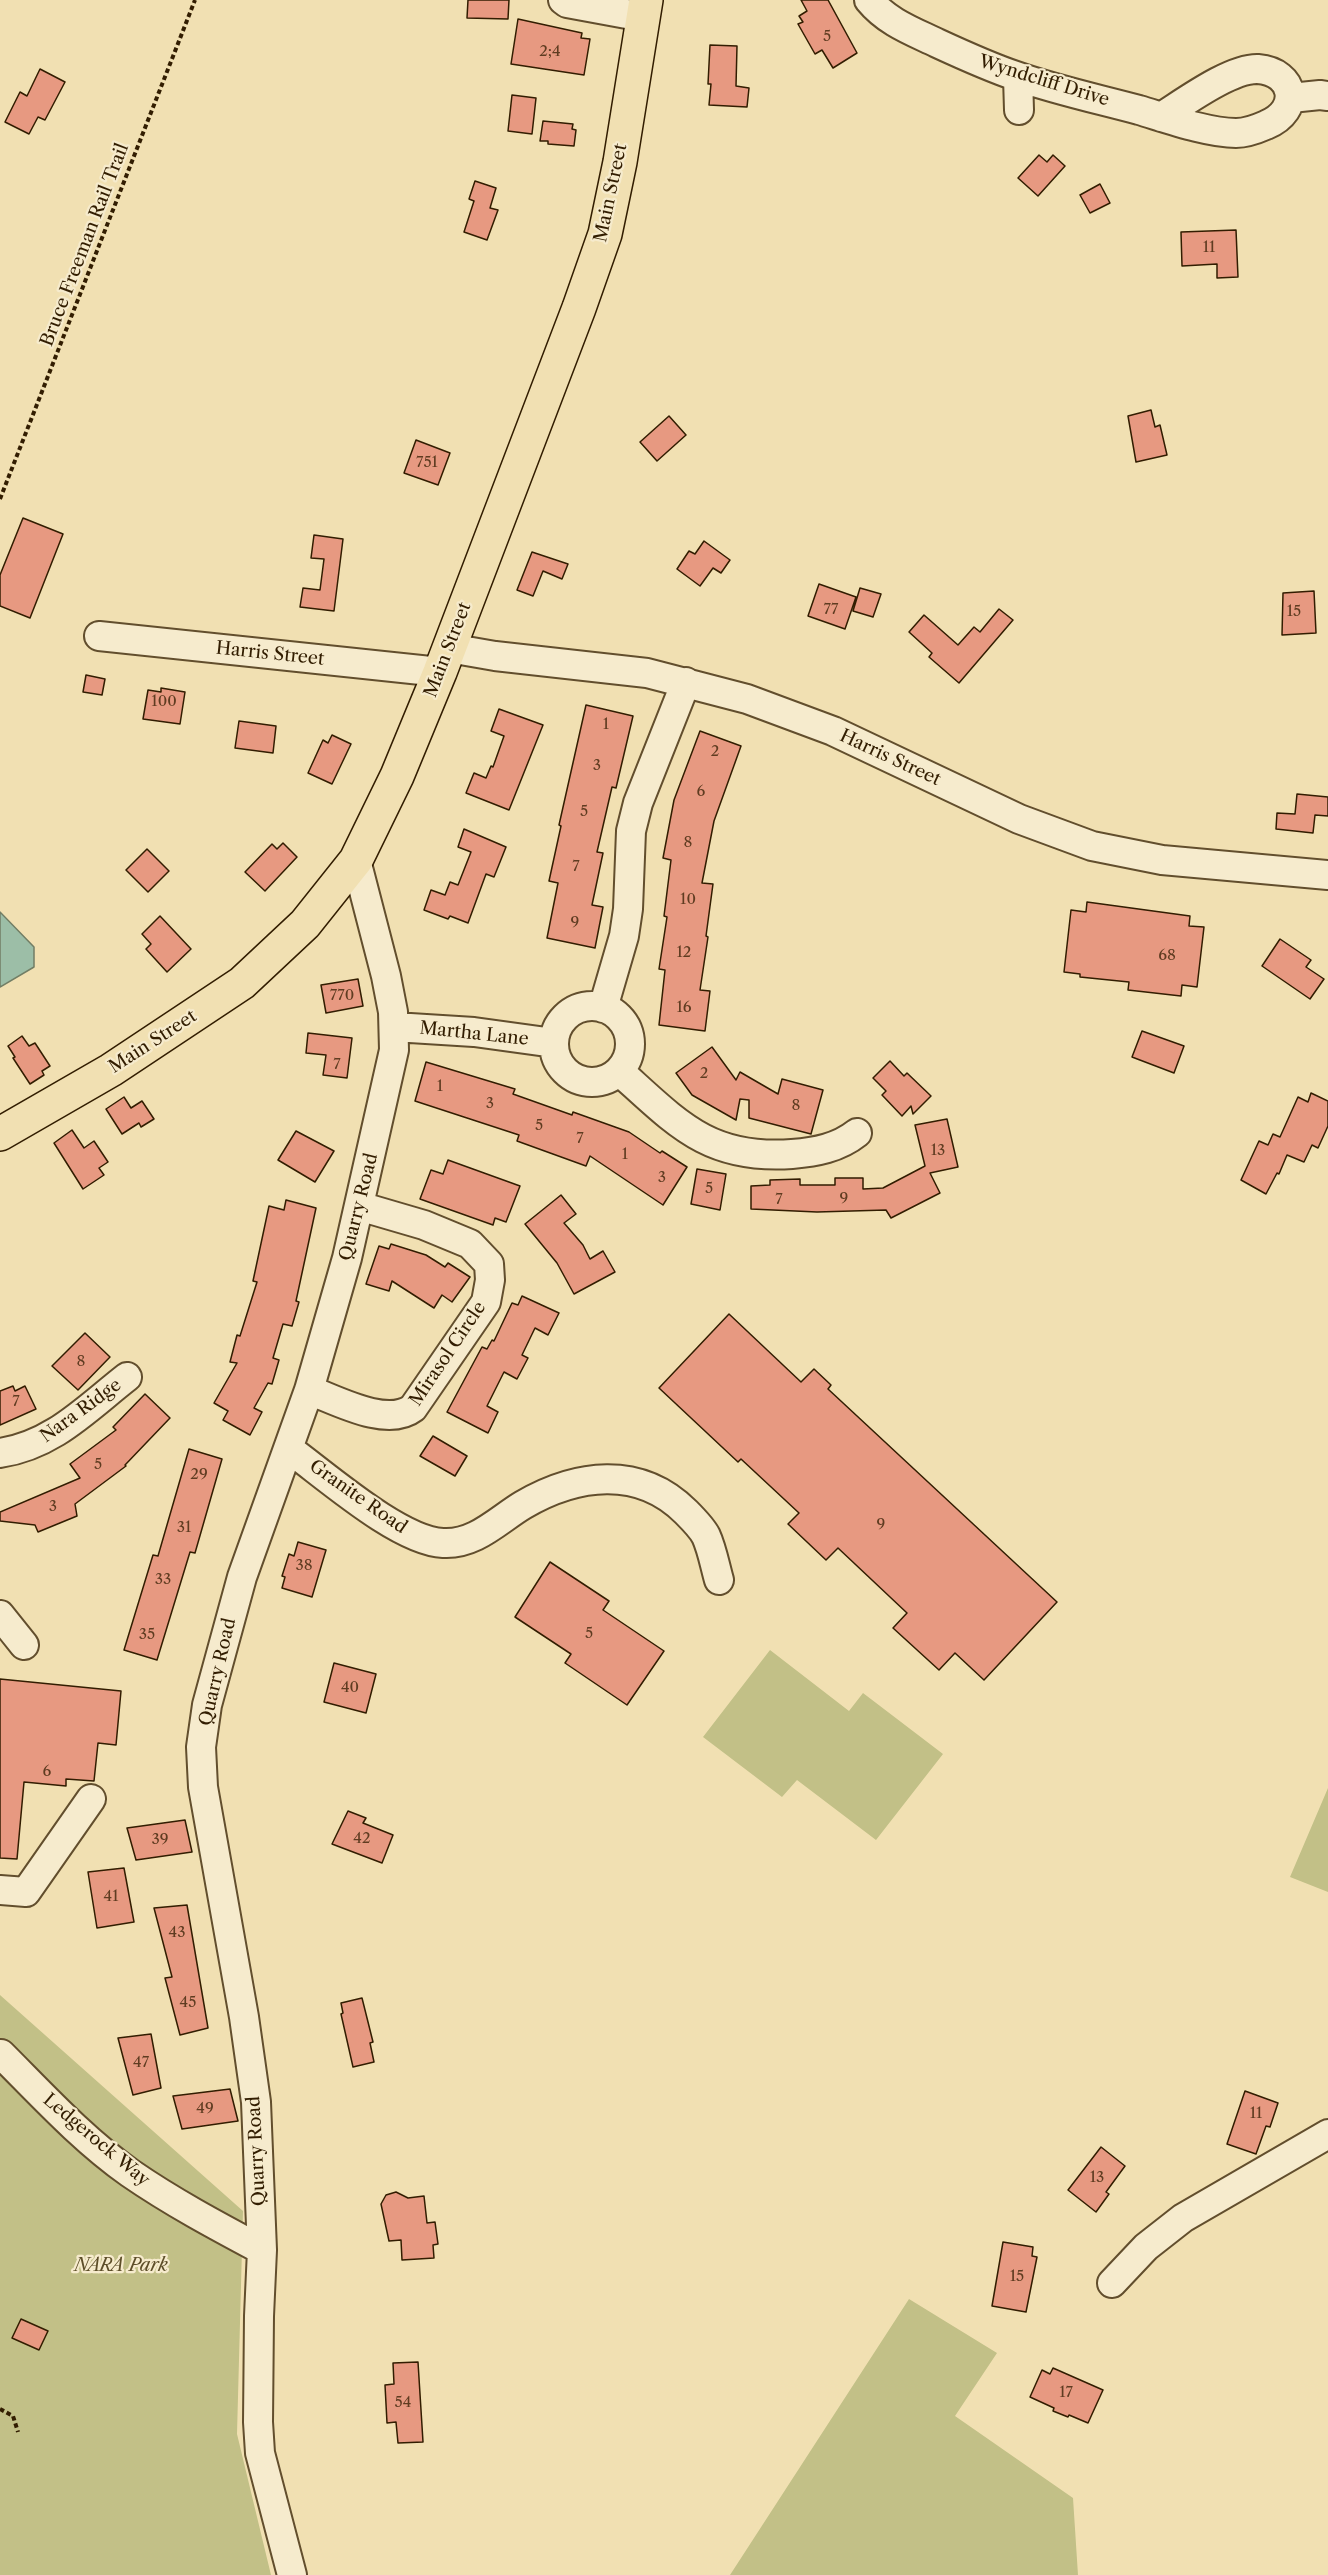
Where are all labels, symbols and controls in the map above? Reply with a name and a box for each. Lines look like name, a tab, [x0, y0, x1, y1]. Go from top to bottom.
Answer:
house number: 5	[823, 28, 831, 46]
house number: 2;4	[539, 43, 561, 61]
street label: Wyndcliff Drive	[976, 51, 1112, 111]
street label: Bruce Freeman Rail Trail	[36, 141, 134, 349]
street label: Main Street	[590, 142, 632, 244]
house number: 11	[1203, 239, 1215, 257]
house number: 751	[416, 454, 438, 472]
street label: Main Street	[420, 599, 476, 701]
house number: 77	[824, 601, 838, 619]
house number: 15	[1287, 603, 1301, 621]
street label: Harris Street	[215, 638, 325, 670]
house number: 100	[151, 693, 177, 711]
house number: 1	[603, 716, 609, 734]
street label: Harris Street	[836, 725, 944, 791]
house number: 2	[711, 743, 719, 761]
house number: 3	[593, 757, 601, 775]
house number: 6	[697, 783, 705, 801]
house number: 5	[580, 803, 588, 821]
house number: 8	[684, 834, 692, 852]
house number: 7	[572, 858, 580, 876]
house number: 10	[680, 891, 696, 909]
house number: 9	[571, 914, 579, 932]
house number: 12	[677, 944, 691, 962]
house number: 68	[1158, 947, 1176, 965]
house number: 770	[330, 987, 354, 1005]
house number: 16	[676, 999, 692, 1017]
street label: Main Street	[105, 1006, 201, 1078]
street label: Martha Lane	[418, 1018, 530, 1050]
house number: 7	[333, 1056, 341, 1074]
house number: 2	[700, 1065, 708, 1083]
house number: 1	[437, 1078, 443, 1096]
house number: 3	[486, 1095, 494, 1113]
house number: 8	[792, 1097, 800, 1115]
house number: 5	[535, 1117, 543, 1135]
house number: 7	[576, 1130, 584, 1148]
house number: 13	[931, 1142, 945, 1160]
house number: 1	[622, 1146, 628, 1164]
street label: Quarry Road	[335, 1151, 383, 1263]
house number: 3	[658, 1169, 666, 1187]
house number: 5	[705, 1180, 713, 1198]
house number: 9	[840, 1190, 848, 1208]
house number: 7	[775, 1191, 783, 1209]
street label: Mirasol Circle	[405, 1298, 491, 1410]
house number: 8	[77, 1353, 85, 1371]
street label: Nara Ridge	[36, 1374, 126, 1448]
house number: 7	[12, 1393, 20, 1411]
street label: Granite Road	[305, 1455, 411, 1539]
house number: 5	[94, 1456, 102, 1474]
house number: 29	[190, 1466, 208, 1484]
house number: 3	[49, 1498, 57, 1516]
house number: 9	[877, 1516, 885, 1534]
house number: 31	[177, 1519, 191, 1537]
house number: 38	[295, 1557, 313, 1575]
house number: 33	[155, 1571, 171, 1589]
street label: Quarry Road	[195, 1616, 241, 1728]
house number: 5	[585, 1625, 593, 1643]
house number: 35	[139, 1626, 155, 1644]
house number: 40	[341, 1679, 359, 1697]
house number: 6	[43, 1763, 51, 1781]
house number: 42	[353, 1830, 371, 1848]
house number: 39	[151, 1831, 169, 1849]
house number: 41	[104, 1888, 118, 1906]
house number: 43	[169, 1924, 185, 1942]
house number: 45	[180, 1994, 196, 2012]
house number: 47	[133, 2054, 149, 2072]
street label: Ledgerock Way	[38, 2089, 154, 2191]
street label: Quarry Road	[243, 2095, 271, 2207]
house number: 49	[196, 2100, 214, 2118]
house number: 11	[1250, 2105, 1262, 2123]
house number: 13	[1090, 2169, 1104, 2187]
park label: NARA Park	[74, 2255, 168, 2277]
house number: 15	[1010, 2268, 1024, 2286]
house number: 17	[1059, 2384, 1073, 2402]
house number: 54	[395, 2394, 411, 2412]

